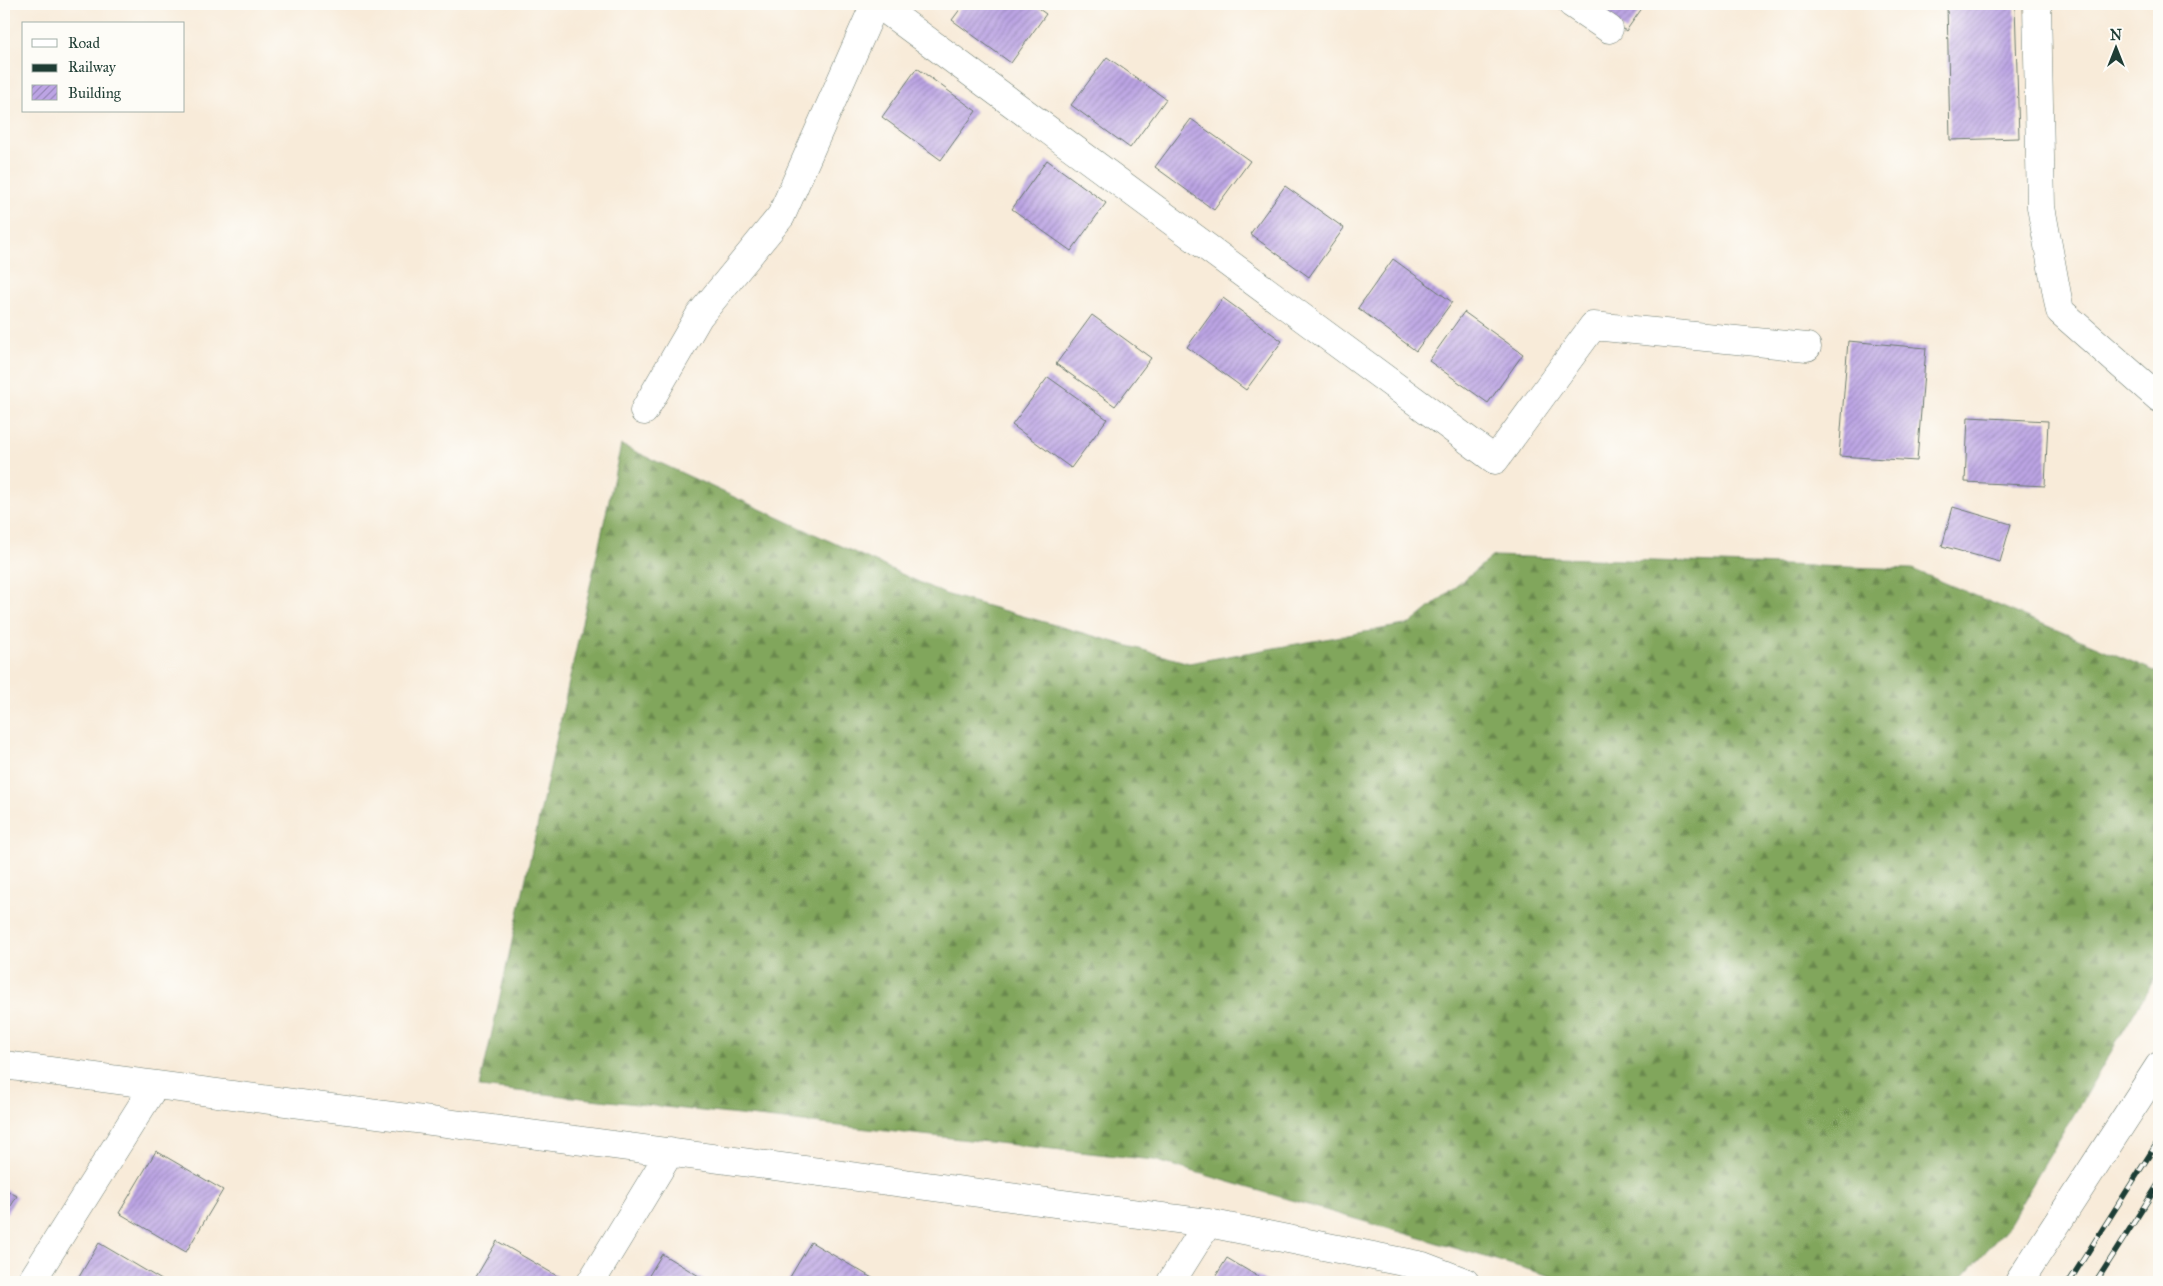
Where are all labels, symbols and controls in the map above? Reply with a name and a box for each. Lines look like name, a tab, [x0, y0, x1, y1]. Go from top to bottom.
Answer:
legend	[22, 22, 185, 112]
north arrow	[2090, 22, 2140, 72]
text: N	[2110, 27, 2122, 44]
text: Road	[68, 34, 100, 52]
text: Railway	[68, 58, 117, 76]
text: Building	[68, 84, 122, 102]

